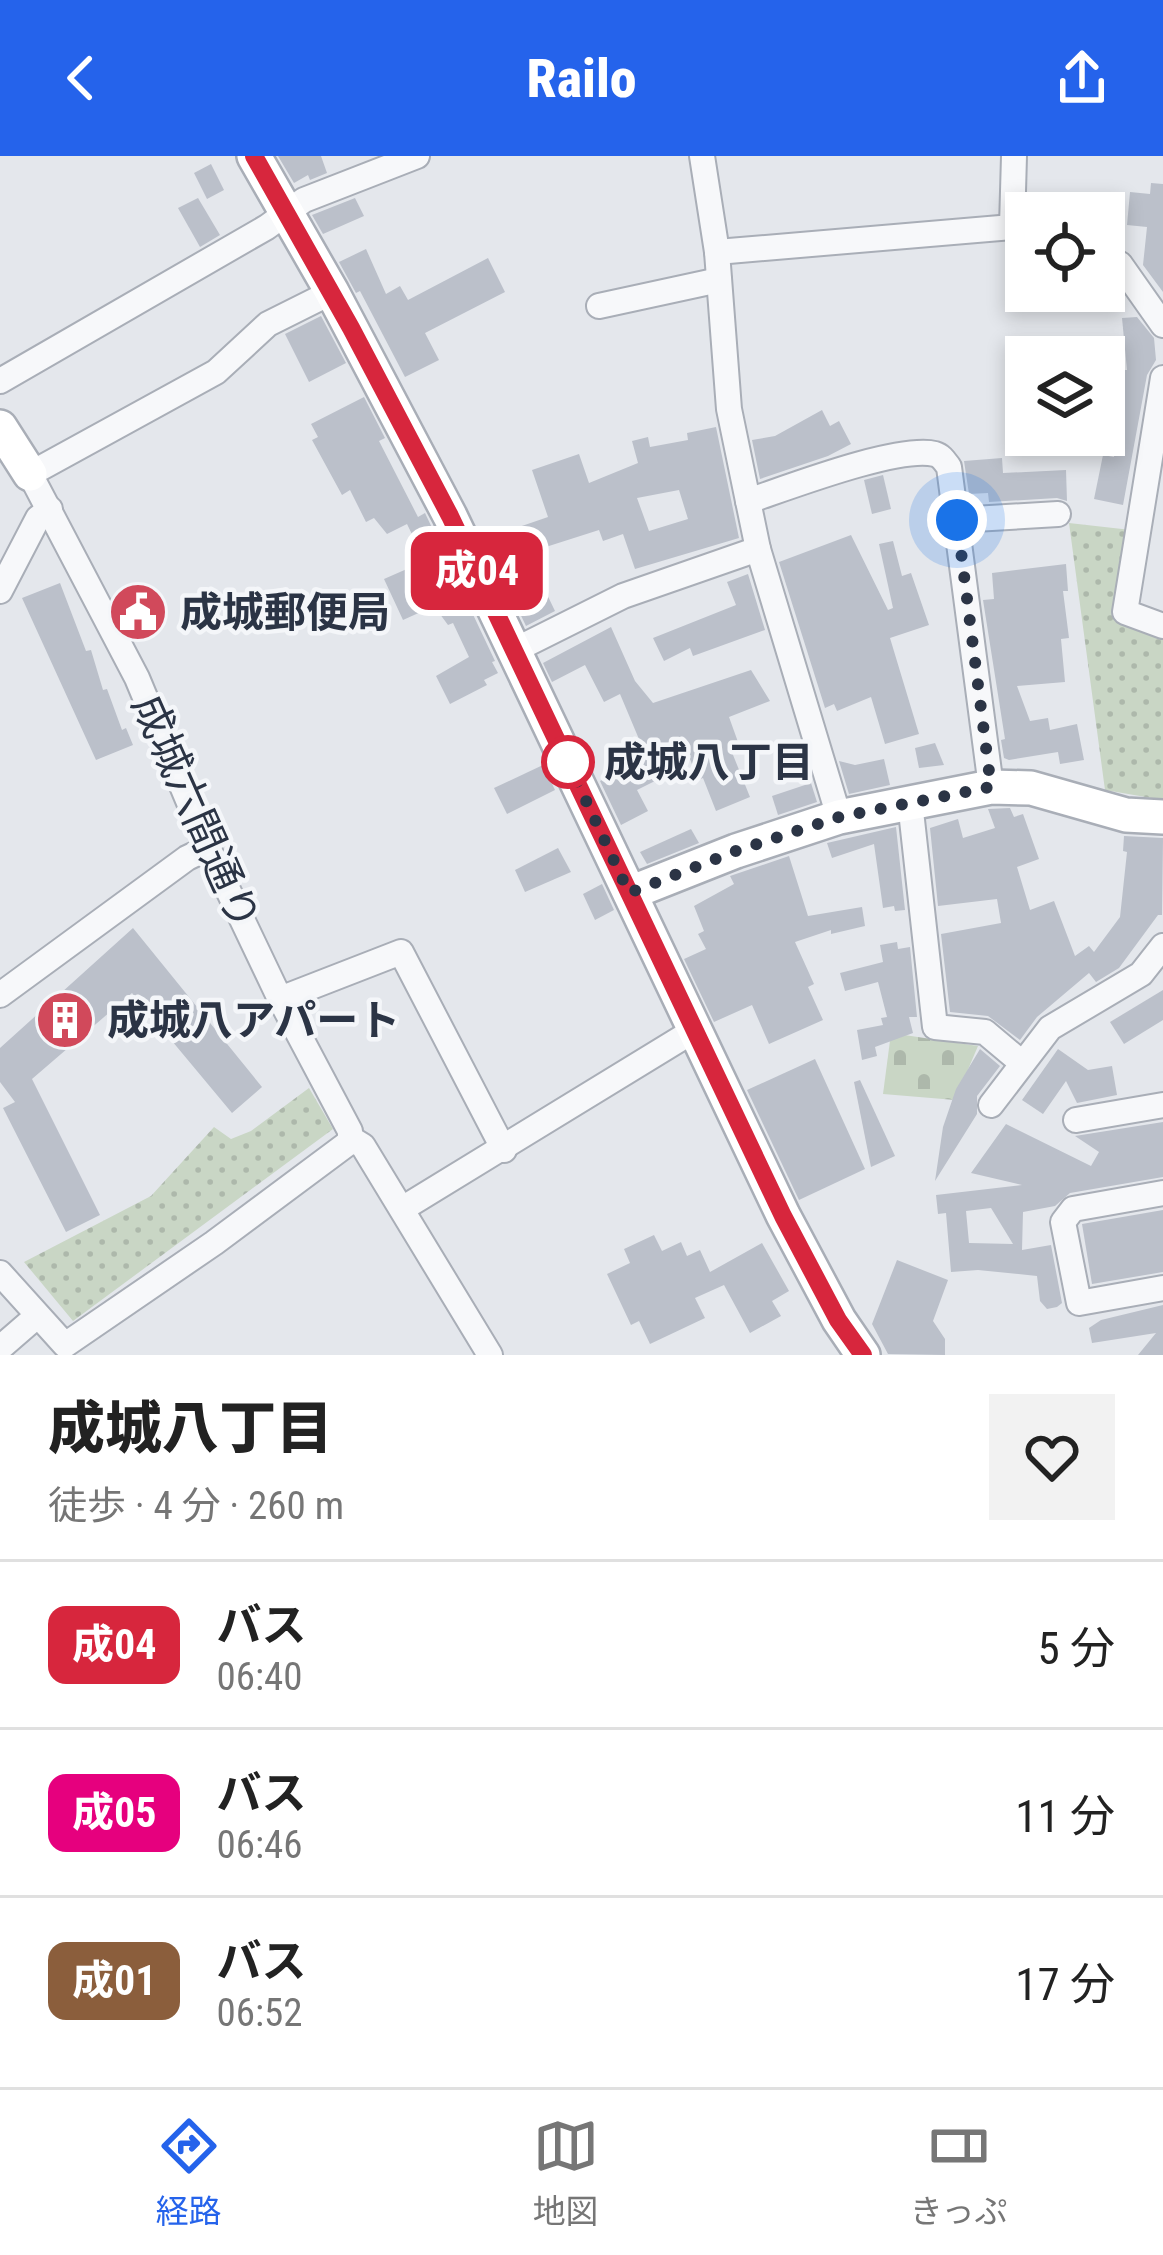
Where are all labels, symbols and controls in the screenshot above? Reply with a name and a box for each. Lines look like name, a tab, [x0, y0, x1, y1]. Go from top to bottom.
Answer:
icon: back	[48, 45, 114, 111]
icon: share	[1049, 45, 1115, 111]
text: Railo	[526, 47, 637, 110]
map controls	[1005, 192, 1125, 456]
button: locate	[1005, 192, 1125, 312]
button: layers	[1005, 336, 1125, 456]
your location	[927, 490, 987, 550]
line badge: 成04	[408, 532, 546, 610]
text: 成04	[435, 546, 519, 595]
public building icon: 成城郵便局	[107, 581, 169, 643]
place label: 成城郵便局	[180, 588, 390, 637]
street label: 成城六間通り	[122, 687, 270, 937]
marker: 成城八丁目	[543, 737, 593, 787]
place label: 成城八丁目	[604, 738, 814, 787]
building icon: 成城八アパート	[34, 989, 96, 1051]
place label: 成城八アパート	[107, 996, 400, 1045]
button: heart	[989, 1394, 1115, 1520]
text: 成城八丁目	[48, 1395, 333, 1462]
text: 徒歩 · 4 分 · 260 m	[48, 1483, 344, 1529]
text: バス	[216, 1599, 306, 1652]
text: 成04	[72, 1620, 156, 1669]
text: 5 分	[1037, 1622, 1115, 1675]
text: 06:40	[216, 1654, 303, 1700]
text: バス	[216, 1767, 306, 1820]
text: 成05	[72, 1788, 156, 1837]
text: 11 分	[1015, 1790, 1115, 1843]
text: 06:46	[216, 1822, 303, 1868]
text: バス	[216, 1935, 306, 1988]
text: 成01	[72, 1956, 156, 2005]
text: 17 分	[1015, 1958, 1115, 2011]
text: 06:52	[216, 1990, 303, 2036]
tab: 経路	[156, 2113, 222, 2233]
tab: 地図	[533, 2113, 599, 2233]
tab: きっぷ	[910, 2113, 1007, 2233]

